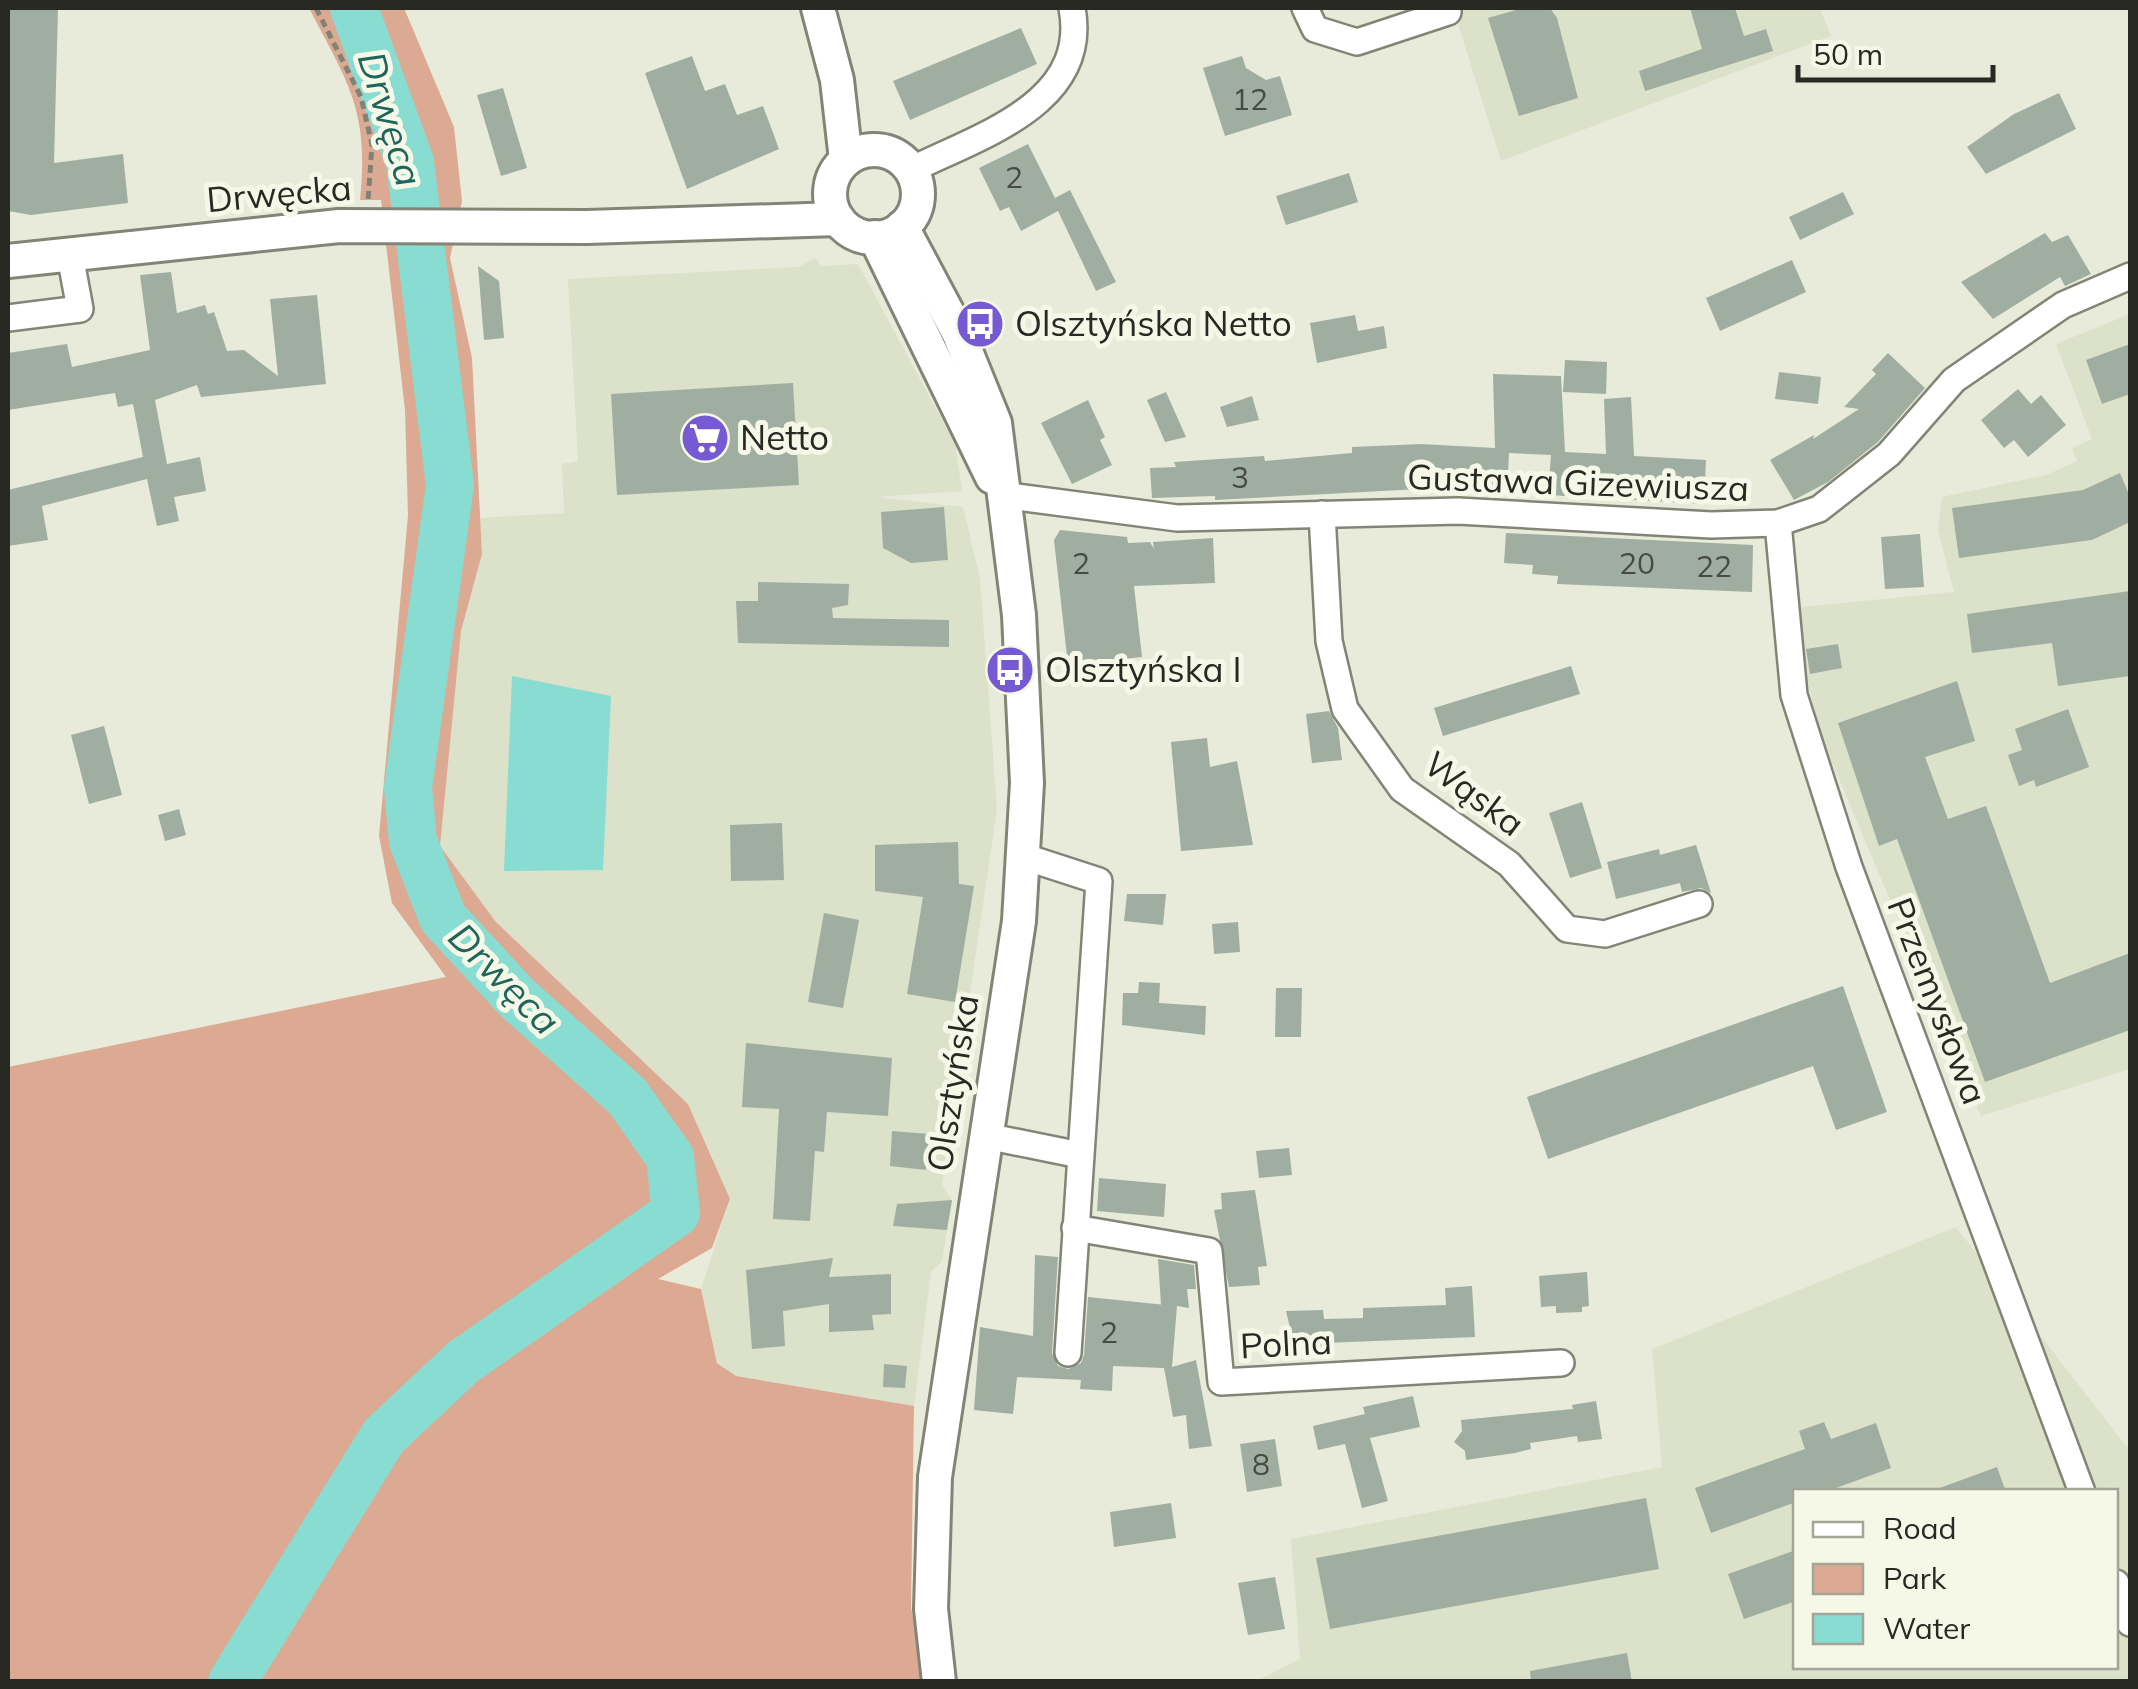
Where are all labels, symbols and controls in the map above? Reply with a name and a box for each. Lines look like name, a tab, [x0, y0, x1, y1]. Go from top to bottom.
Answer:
scale bar	[1798, 20, 1993, 82]
text: 50 m	[1813, 35, 1883, 73]
water label: Drwęca	[348, 46, 434, 192]
house number: 12	[1232, 80, 1268, 118]
house number: 2	[1005, 158, 1023, 196]
street label: Drwęcka	[205, 165, 353, 221]
bus stop icon: Olsztyńska Netto	[954, 298, 1006, 350]
place label: Olsztyńska Netto	[1015, 301, 1292, 345]
supermarket icon: Netto	[679, 412, 731, 464]
place label: Netto	[740, 415, 829, 459]
street label: Gustawa Gizewiusza	[1406, 454, 1750, 510]
house number: 3	[1231, 458, 1249, 496]
house number: 2	[1072, 544, 1090, 582]
house number: 20	[1619, 544, 1655, 582]
house number: 22	[1696, 547, 1732, 585]
bus stop icon: Olsztyńska I	[984, 644, 1036, 696]
place label: Olsztyńska I	[1045, 647, 1242, 691]
street label: Wąska	[1416, 741, 1533, 845]
street label: Przemysłowa	[1878, 891, 1997, 1110]
water label: Drwęca	[439, 912, 571, 1044]
street label: Olsztyńska	[916, 991, 988, 1174]
house number: 2	[1100, 1313, 1118, 1351]
street label: Polna	[1239, 1319, 1333, 1367]
house number: 8	[1252, 1445, 1270, 1483]
legend	[1793, 1489, 2118, 1669]
text: Road	[1883, 1509, 1957, 1547]
text: Park	[1883, 1559, 1947, 1597]
text: Water	[1883, 1609, 1970, 1647]

